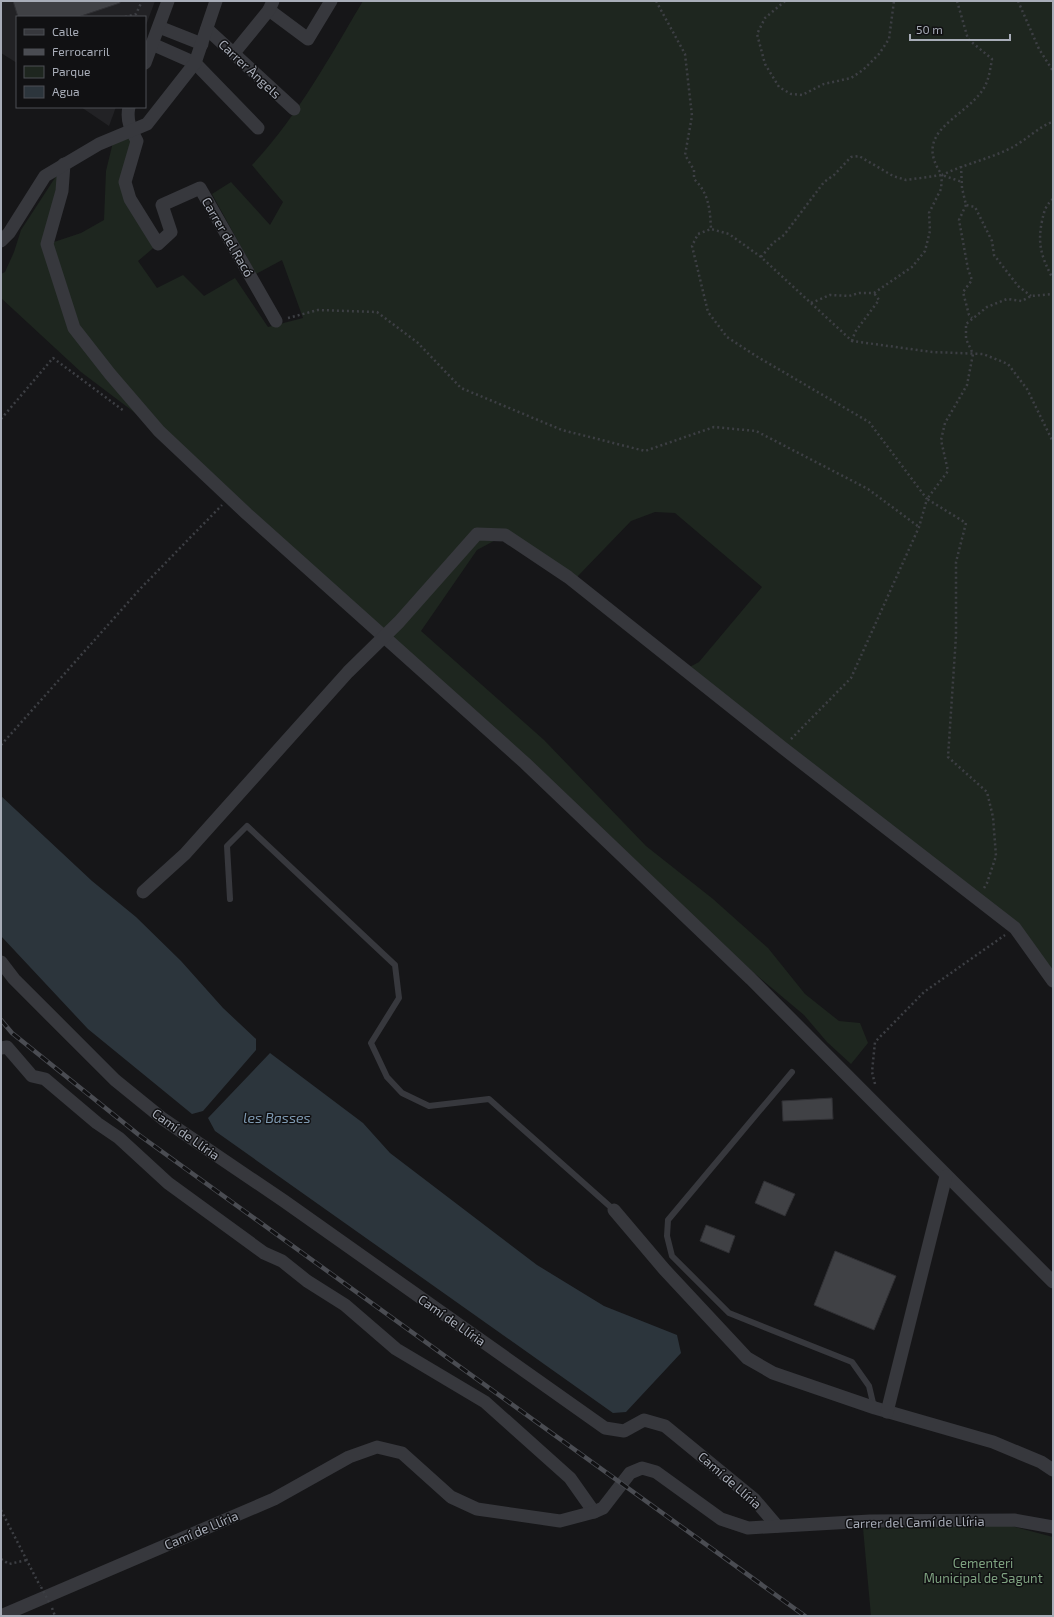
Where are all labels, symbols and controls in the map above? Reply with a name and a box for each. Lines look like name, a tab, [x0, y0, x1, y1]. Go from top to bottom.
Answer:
legend	[16, 16, 146, 108]
scale bar	[910, 16, 1010, 42]
text: 50 m	[916, 22, 943, 36]
text: Calle	[52, 24, 79, 38]
street label: Carrer Àngels	[215, 35, 285, 102]
text: Ferrocarril	[52, 44, 110, 58]
text: Parque	[52, 64, 90, 78]
text: Agua	[52, 84, 80, 98]
street label: Carrer del Racó	[199, 194, 257, 280]
street label: Camí de Llíria	[149, 1105, 223, 1163]
water label: les Basses	[243, 1109, 311, 1126]
street label: Camí de Llíria	[415, 1291, 489, 1349]
street label: Camí de Llíria	[695, 1448, 765, 1512]
street label: Camí de Llíria	[162, 1507, 240, 1553]
street label: Carrer del Camí de Llíria	[845, 1513, 985, 1531]
park label: Cementeri Municipal de Sagunt	[923, 1555, 1043, 1586]

